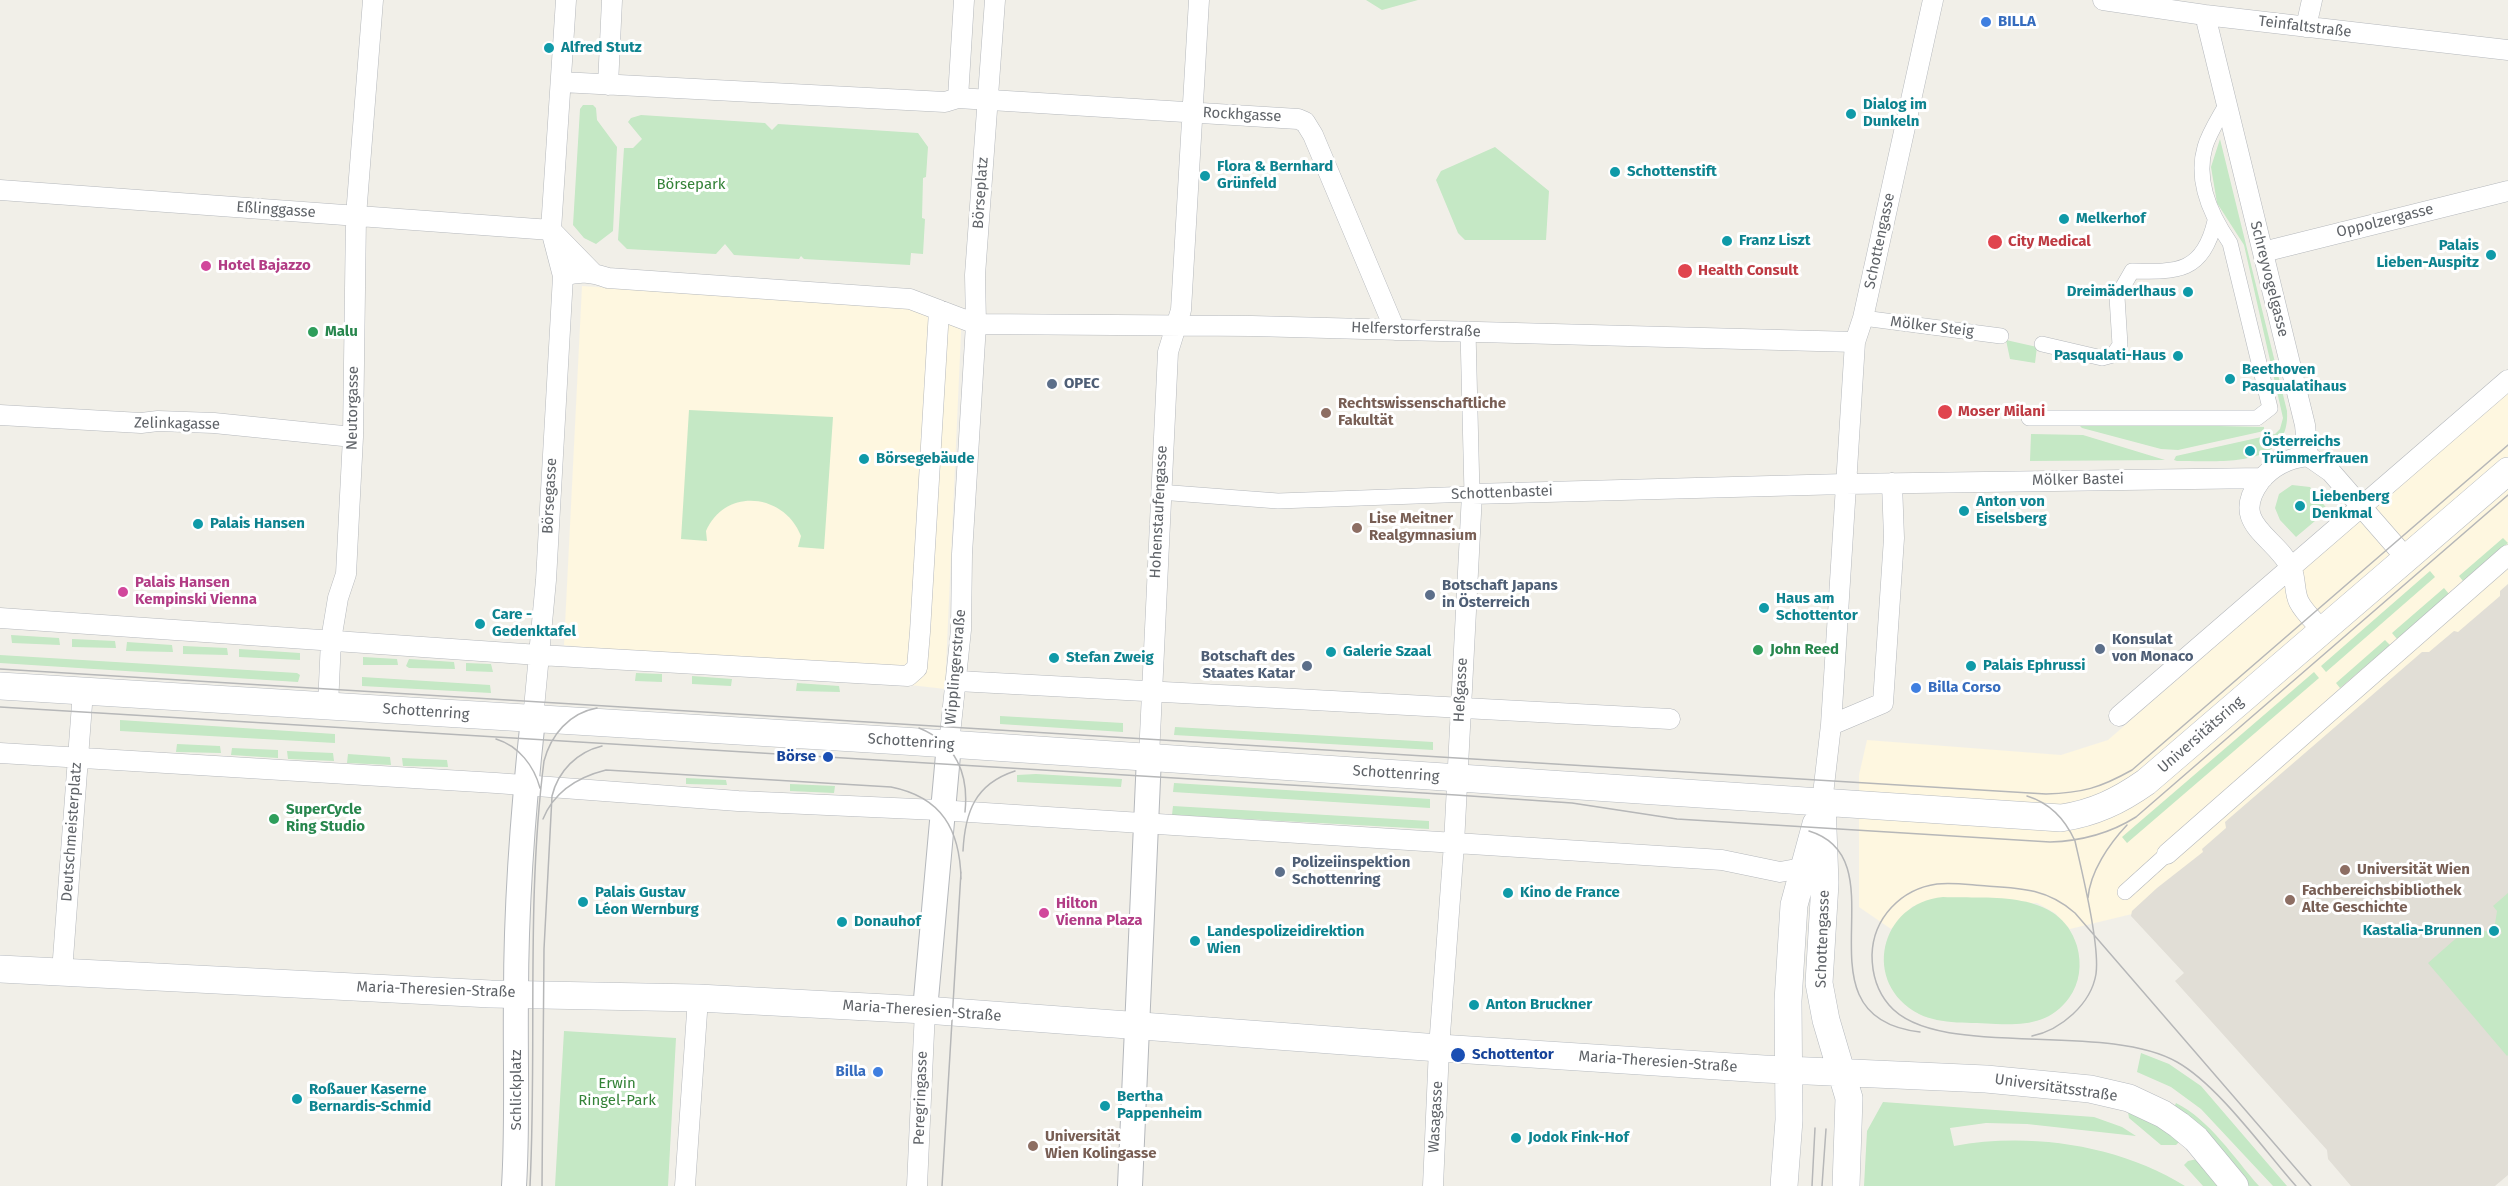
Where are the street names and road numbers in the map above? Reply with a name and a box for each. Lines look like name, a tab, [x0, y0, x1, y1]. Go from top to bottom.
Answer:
street label: Teinfaltstraße	[2257, 12, 2353, 42]
street label: Rockhgasse	[1202, 104, 1282, 126]
street label: Börseplatz	[970, 156, 992, 230]
street label: Schottengasse	[1861, 191, 1899, 291]
street label: Eßlinggasse	[236, 198, 316, 222]
street label: Oppolzergasse	[2335, 200, 2435, 242]
street label: Schreyvogelgasse	[2246, 219, 2292, 339]
street label: Mölker Steig	[1889, 313, 1975, 341]
street label: Helferstorferstraße	[1351, 319, 1481, 341]
street label: Neutorgasse	[343, 366, 363, 450]
street label: Zelinkagasse	[134, 414, 220, 434]
street label: Hohenstaufengasse	[1147, 445, 1171, 579]
street label: Börsegasse	[539, 457, 561, 535]
street label: Mölker Bastei	[2032, 470, 2124, 490]
street label: Schottenbastei	[1451, 482, 1553, 504]
street label: Wipplingerstraße	[942, 608, 970, 726]
street label: Heßgasse	[1450, 657, 1472, 723]
street label: Universitätsring	[2154, 693, 2248, 777]
street label: Schottenring	[382, 700, 470, 724]
street label: Schottenring	[867, 730, 955, 754]
street label: Deutschmeisterplatz	[58, 762, 86, 902]
street label: Schottenring	[1352, 762, 1440, 786]
street label: Schottengasse	[1812, 890, 1834, 988]
street label: Maria-Theresien-Straße	[356, 978, 516, 1002]
street label: Maria-Theresien-Straße	[842, 996, 1002, 1026]
street label: Maria-Theresien-Straße	[1578, 1047, 1738, 1077]
street label: Schlickplatz	[508, 1050, 526, 1130]
street label: Peregringasse	[910, 1051, 932, 1145]
street label: Universitätsstraße	[1993, 1070, 2119, 1106]
street label: Wasagasse	[1425, 1080, 1447, 1154]

